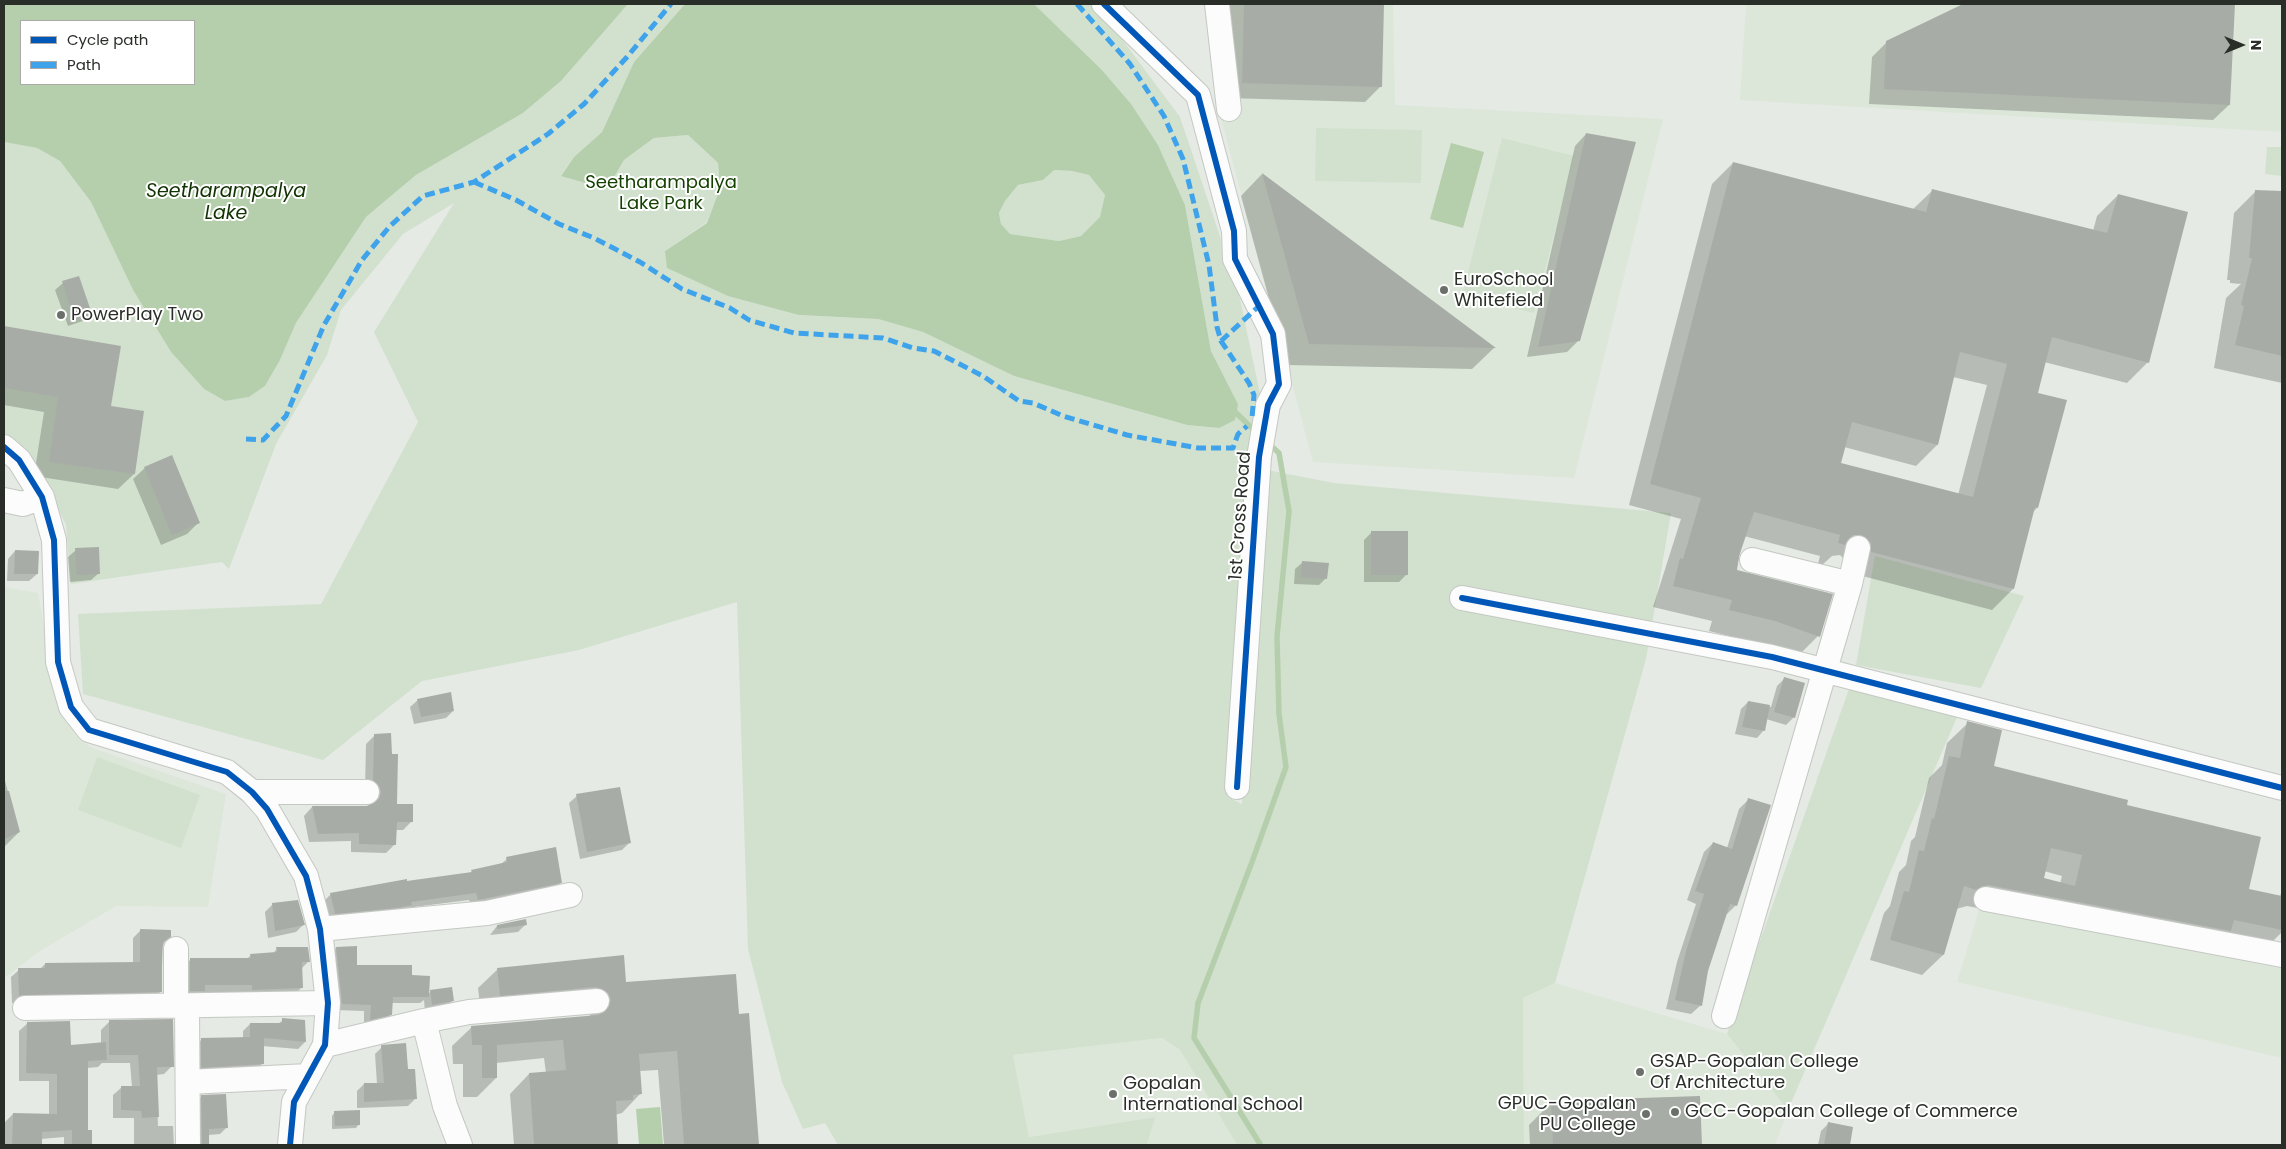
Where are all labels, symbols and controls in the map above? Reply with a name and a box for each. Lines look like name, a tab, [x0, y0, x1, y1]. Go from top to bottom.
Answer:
legend	[20, 20, 195, 85]
north arrow	[2216, 20, 2266, 70]
text: Cycle path	[67, 29, 148, 50]
text: N	[2246, 40, 2266, 50]
text: Path	[67, 54, 101, 75]
park label: Seetharampalya Lake Park	[585, 172, 737, 214]
water label: Seetharampalya Lake	[146, 181, 306, 225]
place label: EuroSchool Whitefield	[1454, 269, 1553, 312]
marker: EuroSchool Whitefield	[1438, 284, 1450, 296]
place label: PowerPlay Two	[71, 304, 204, 326]
marker: PowerPlay Two	[55, 309, 67, 321]
street label: 1st Cross Road	[1226, 451, 1256, 581]
place label: GSAP-Gopalan College Of Architecture	[1650, 1051, 1859, 1094]
marker: GSAP-Gopalan College Of Architecture	[1634, 1066, 1646, 1078]
place label: Gopalan International School	[1123, 1073, 1303, 1116]
marker: Gopalan International School	[1107, 1088, 1119, 1100]
place label: GPUC-Gopalan PU College	[1498, 1093, 1636, 1136]
place label: GCC-Gopalan College of Commerce	[1685, 1101, 2018, 1123]
marker: GCC-Gopalan College of Commerce	[1669, 1106, 1681, 1118]
marker: GPUC-Gopalan PU College	[1640, 1108, 1652, 1120]

